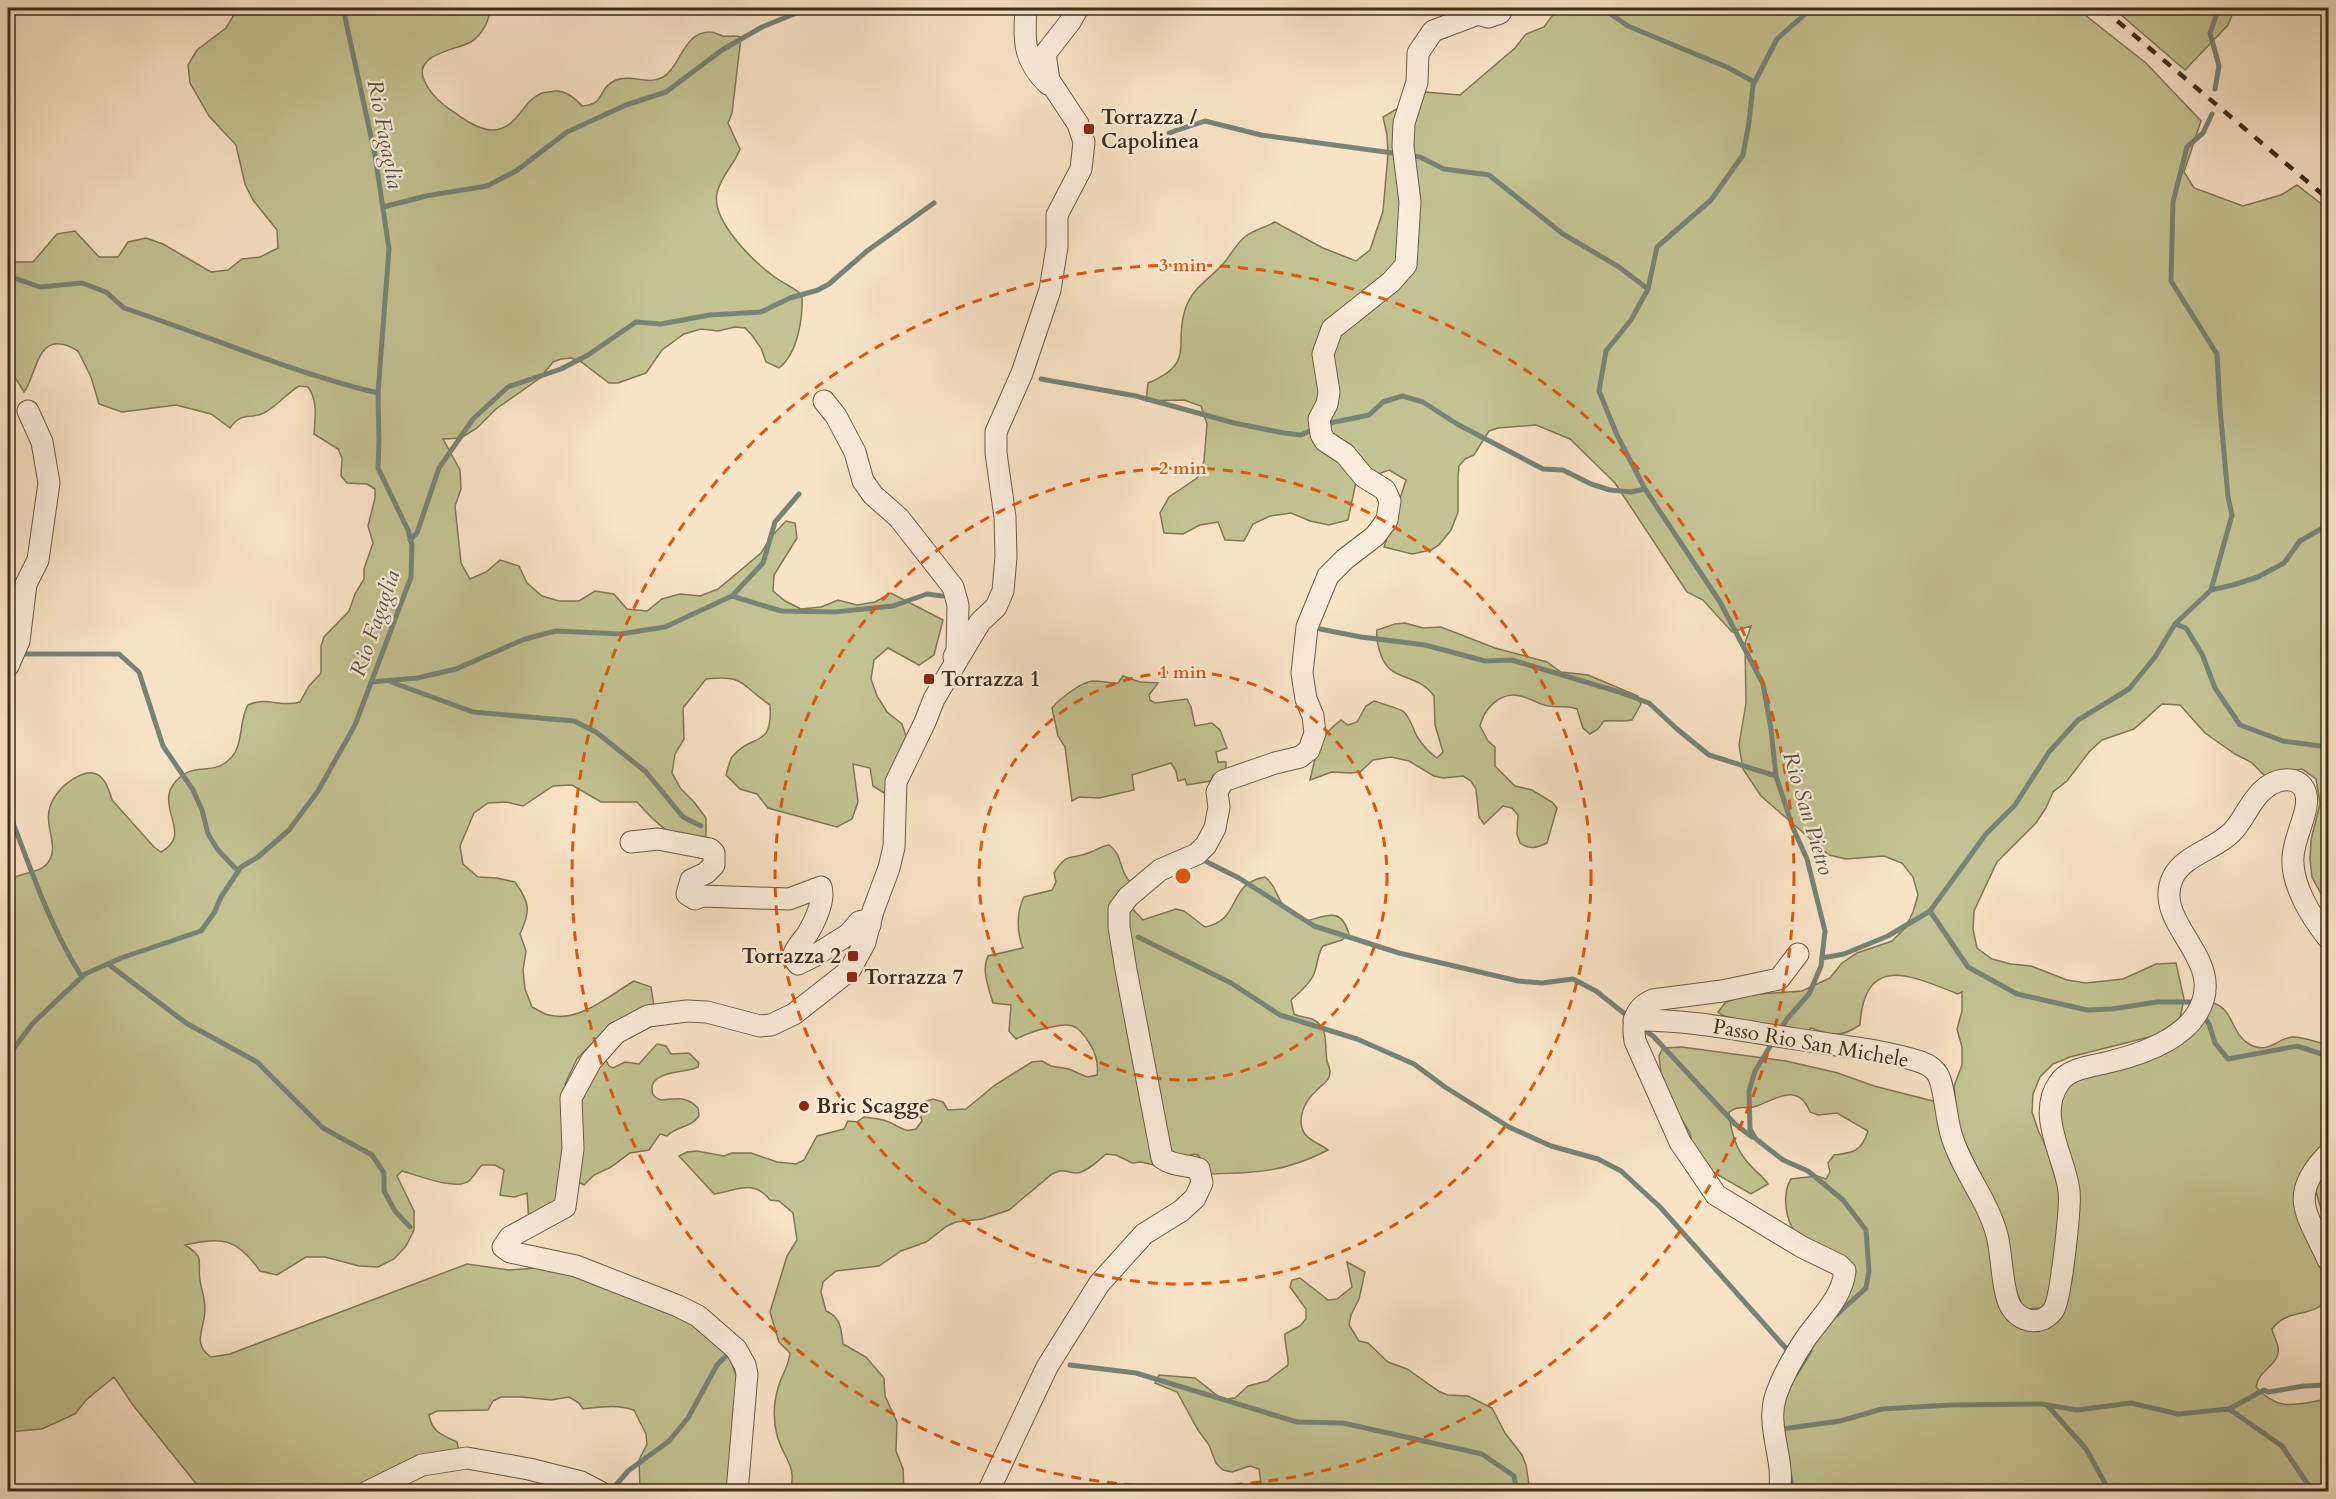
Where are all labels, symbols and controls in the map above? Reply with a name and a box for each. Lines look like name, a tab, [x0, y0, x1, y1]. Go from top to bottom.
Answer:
water label: Rio Fagaglia	[360, 77, 410, 192]
place label: Torrazza / Capolinea	[1101, 103, 1200, 156]
marker: Torrazza / Capolinea	[1082, 122, 1096, 136]
text: 3 min	[1159, 253, 1207, 278]
text: 2 min	[1159, 456, 1207, 481]
water label: Rio Fagaglia	[343, 566, 407, 681]
text: 1 min	[1159, 660, 1207, 685]
place label: Torrazza 1	[941, 665, 1040, 694]
marker: Torrazza 1	[922, 672, 936, 686]
water label: Rio San Pietro	[1775, 748, 1841, 879]
centre of rings	[1173, 866, 1193, 886]
place label: Torrazza 2	[742, 942, 841, 971]
marker: Torrazza 2	[846, 949, 860, 963]
place label: Torrazza 7	[864, 963, 964, 992]
marker: Torrazza 7	[845, 970, 859, 984]
street label: Passo Rio San Michele	[1711, 1012, 1911, 1075]
place label: Bric Scagge	[816, 1092, 929, 1121]
marker: Bric Scagge	[797, 1099, 811, 1113]

